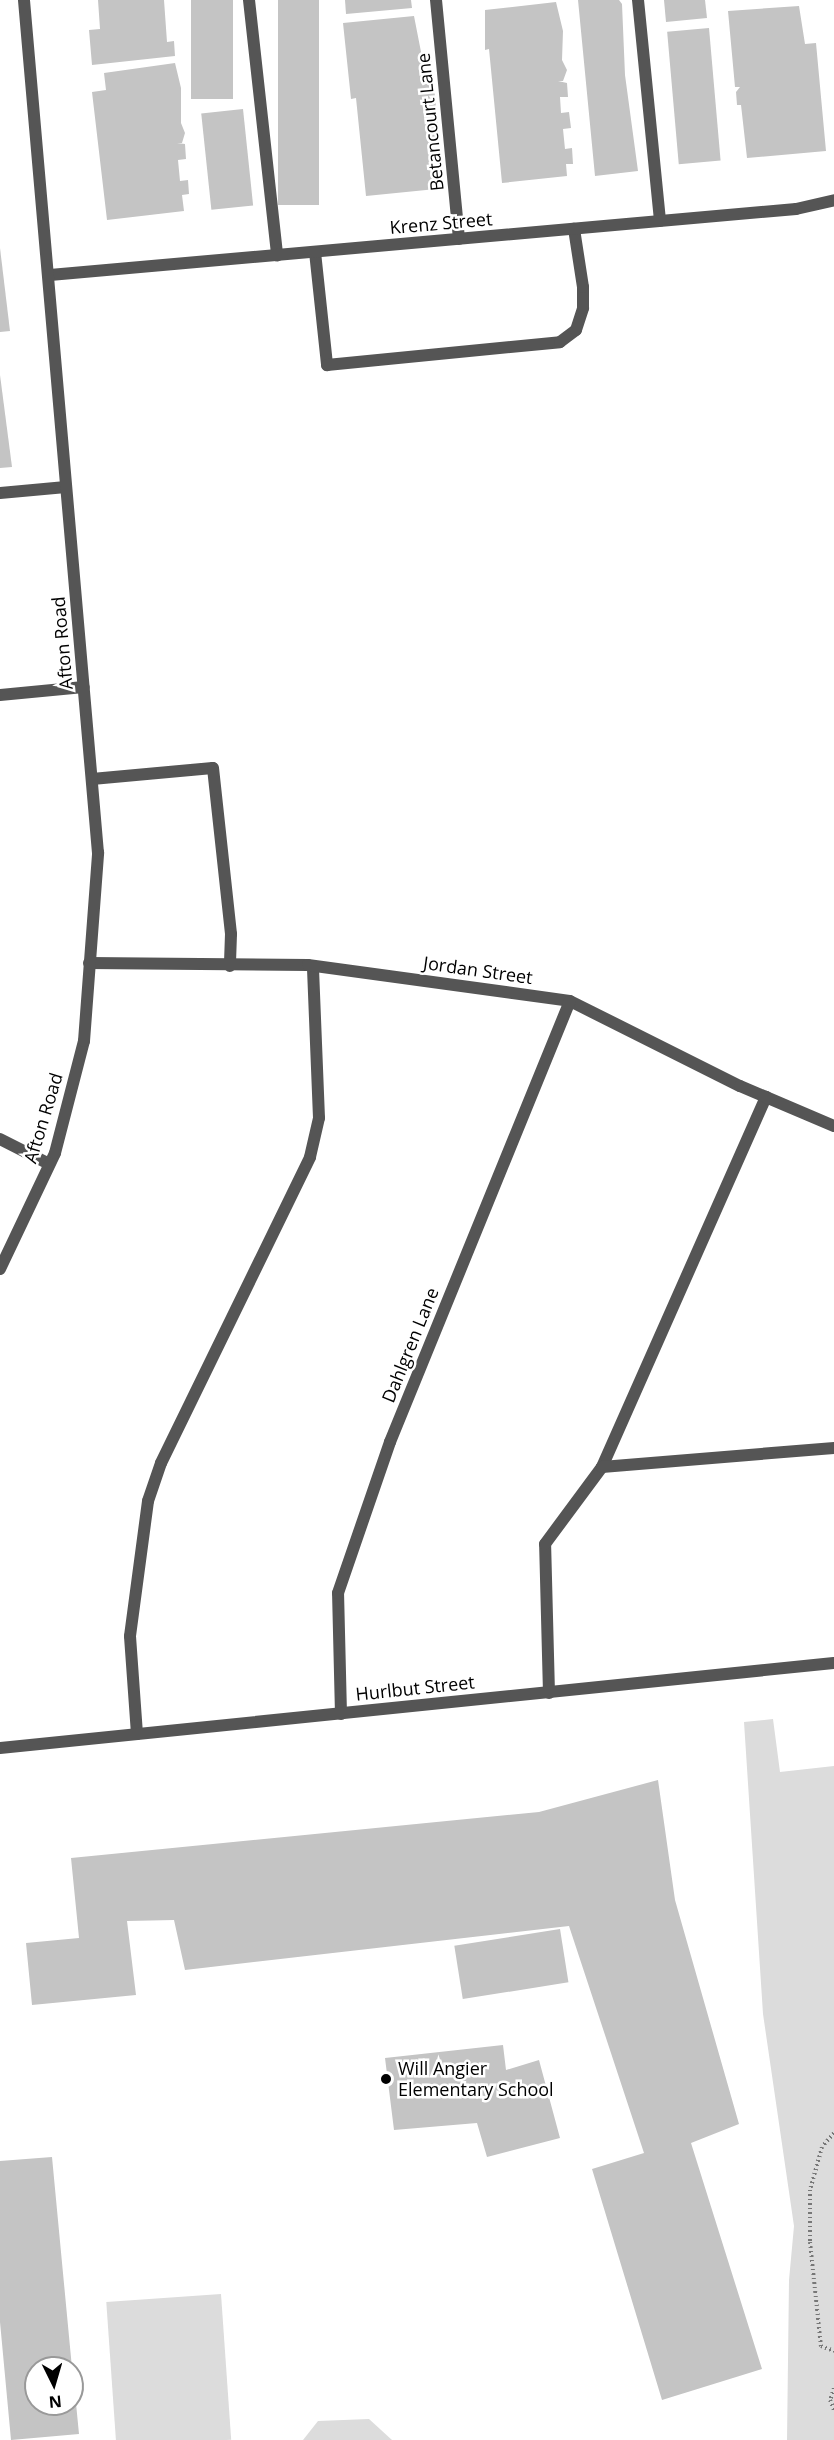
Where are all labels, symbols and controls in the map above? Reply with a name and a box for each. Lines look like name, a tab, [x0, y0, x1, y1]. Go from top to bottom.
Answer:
street label: Betancourt Lane	[412, 52, 448, 192]
street label: Krenz Street	[389, 208, 493, 238]
street label: Afton Road	[47, 596, 77, 690]
street label: Jordan Street	[422, 952, 534, 988]
street label: Afton Road	[19, 1070, 67, 1166]
street label: Dahlgren Lane	[377, 1284, 443, 1406]
street label: Hurlbut Street	[354, 1671, 476, 1705]
place label: Will Angier Elementary School	[398, 2058, 554, 2100]
marker: Will Angier Elementary School	[379, 2072, 393, 2086]
north arrow	[24, 2356, 84, 2416]
text: N	[48, 2390, 63, 2413]

